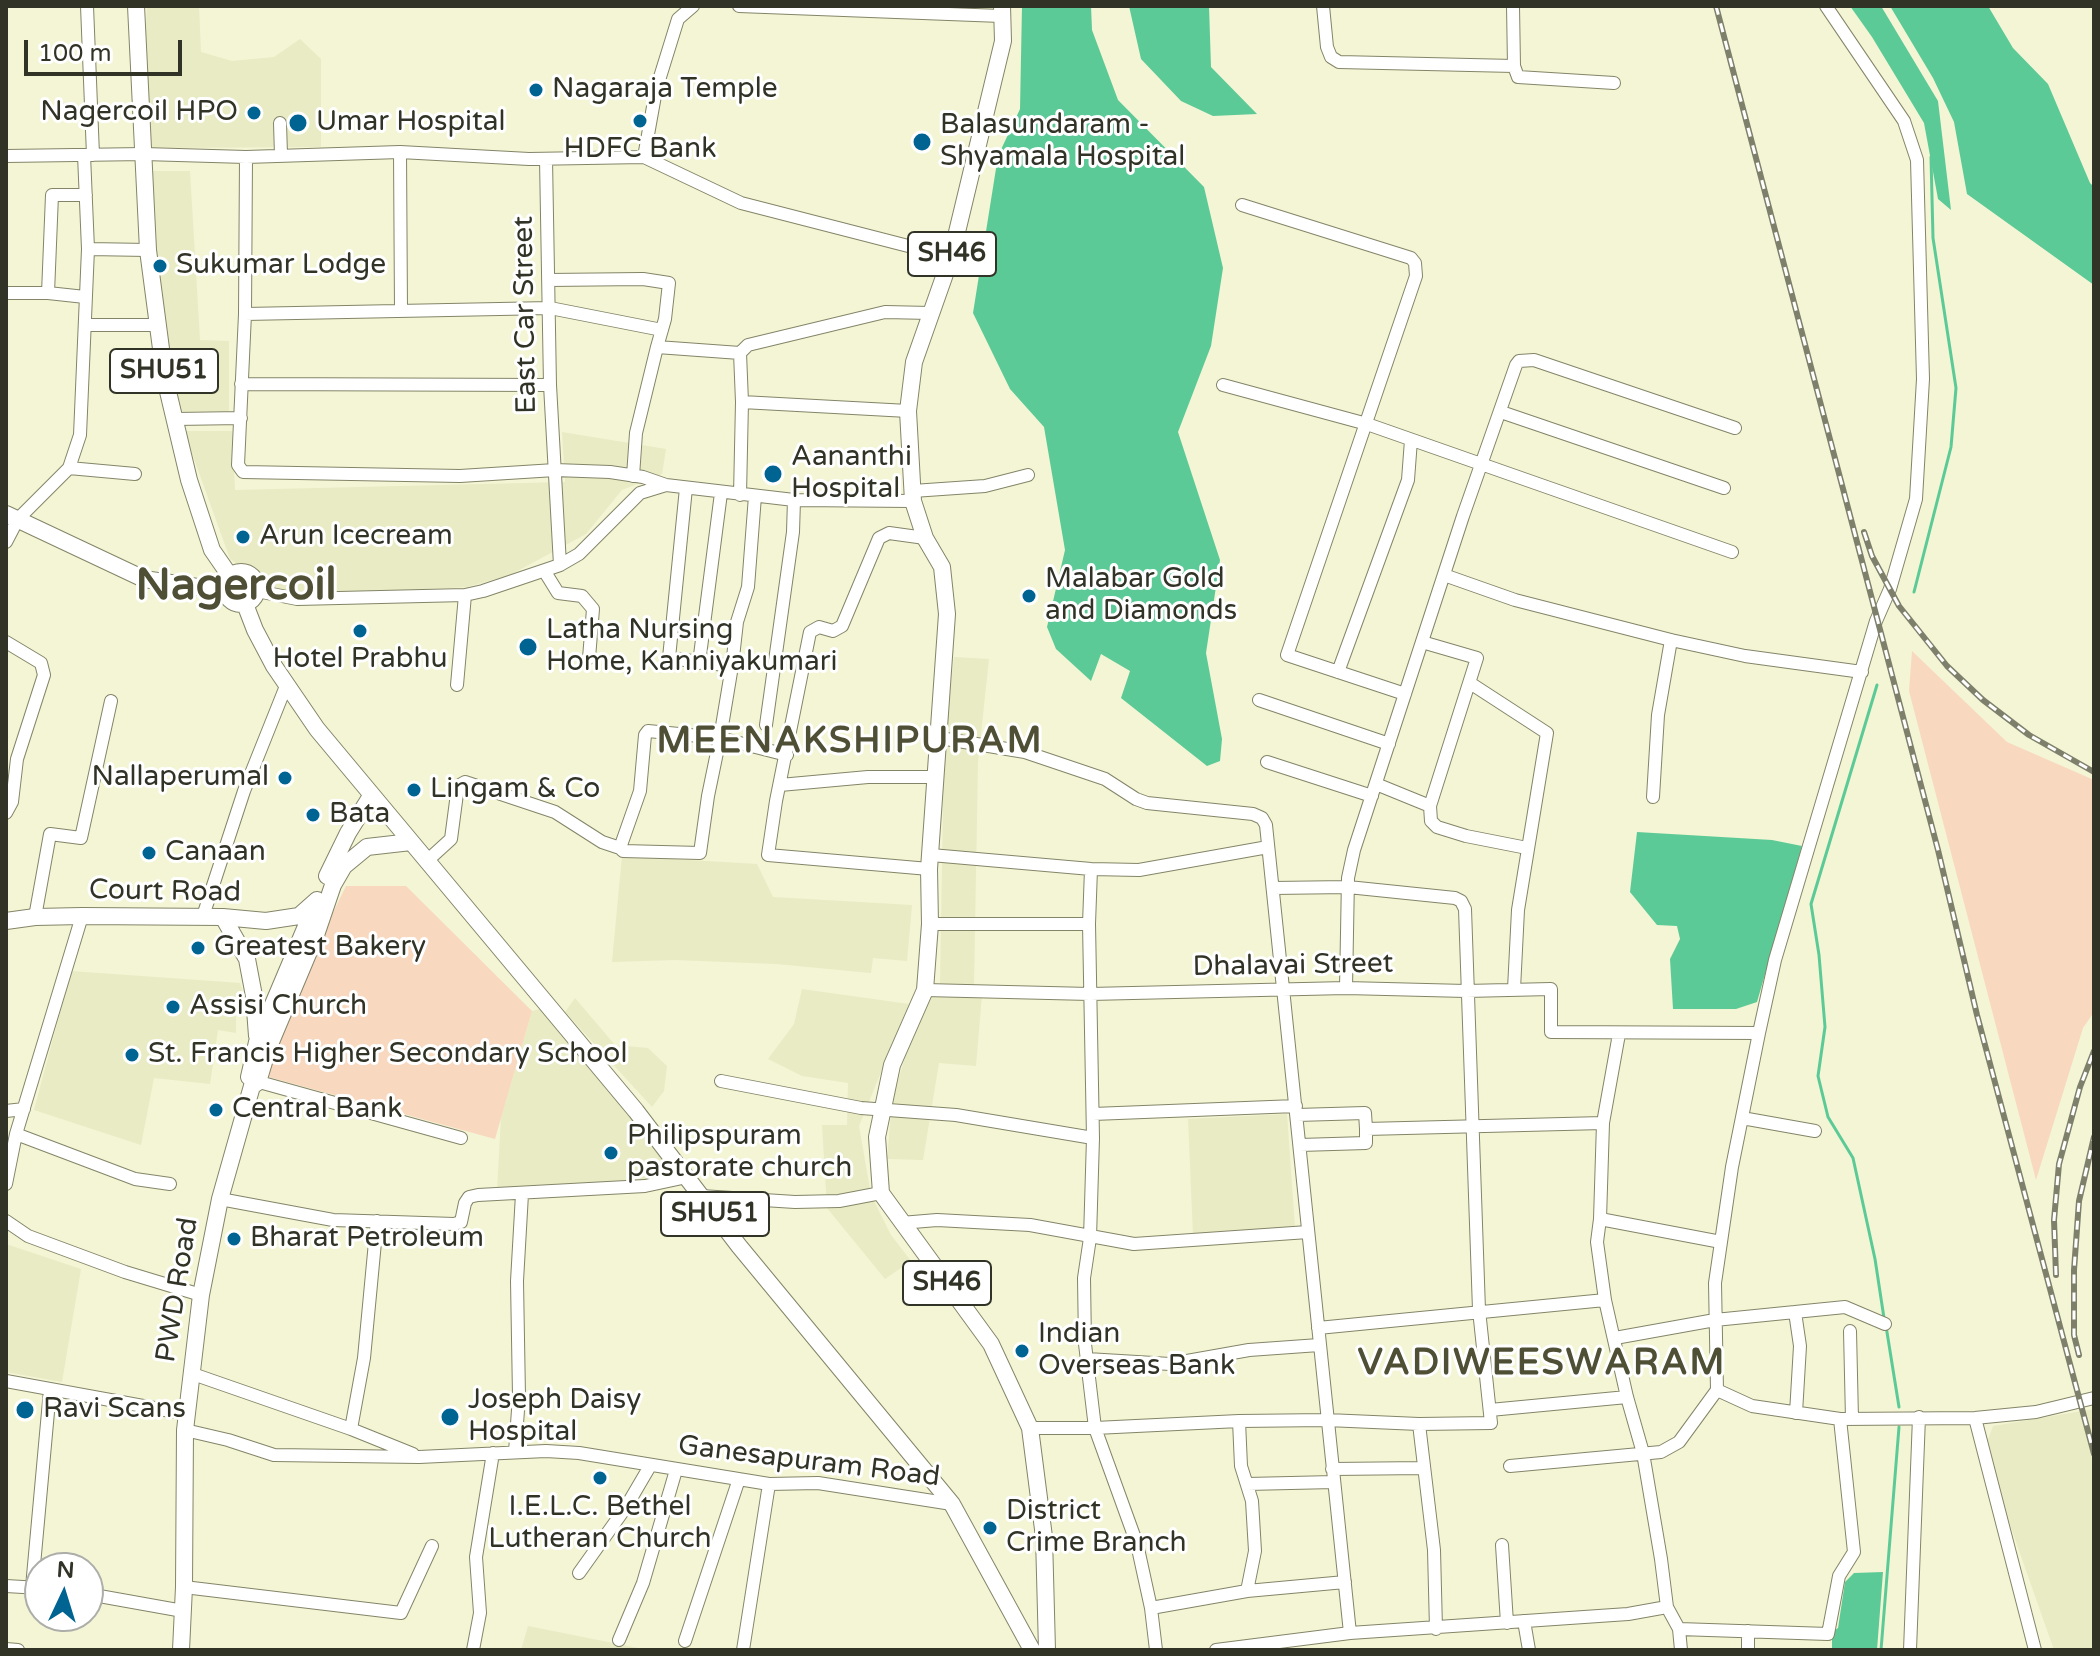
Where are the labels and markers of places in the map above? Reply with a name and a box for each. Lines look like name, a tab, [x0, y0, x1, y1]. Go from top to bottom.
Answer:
place label: Nagaraja Temple	[552, 73, 778, 107]
marker: Nagaraja Temple	[527, 81, 545, 99]
place label: Nagercoil HPO	[40, 96, 238, 130]
marker: Nagercoil HPO	[245, 104, 263, 122]
place label: Umar Hospital	[316, 106, 505, 140]
place label: Balasundaram - Shyamala Hospital	[940, 109, 1185, 175]
marker: Umar Hospital	[287, 112, 309, 134]
marker: HDFC Bank	[631, 112, 649, 130]
marker: Balasundaram - Shyamala Hospital	[911, 131, 933, 153]
place label: HDFC Bank	[564, 133, 716, 167]
place label: Sukumar Lodge	[176, 249, 386, 283]
marker: Sukumar Lodge	[151, 257, 169, 275]
place label: Aananthi Hospital	[791, 441, 912, 507]
marker: Aananthi Hospital	[762, 463, 784, 485]
place label: Arun Icecream	[259, 520, 453, 554]
marker: Arun Icecream	[234, 528, 252, 546]
place label: Malabar Gold and Diamonds	[1045, 563, 1237, 629]
marker: Malabar Gold and Diamonds	[1020, 587, 1038, 605]
place label: Latha Nursing Home, Kanniyakumari	[546, 614, 838, 680]
marker: Hotel Prabhu	[351, 622, 369, 640]
marker: Latha Nursing Home, Kanniyakumari	[517, 636, 539, 658]
place label: Hotel Prabhu	[273, 643, 447, 677]
place label: Nallaperumal	[91, 761, 269, 795]
marker: Nallaperumal	[276, 769, 294, 787]
place label: Lingam & Co	[430, 773, 600, 807]
marker: Lingam & Co	[405, 781, 423, 799]
place label: Bata	[329, 798, 390, 832]
marker: Bata	[304, 806, 322, 824]
place label: Canaan	[165, 836, 266, 870]
marker: Canaan	[140, 844, 158, 862]
place label: Greatest Bakery	[214, 931, 426, 965]
marker: Greatest Bakery	[189, 939, 207, 957]
place label: Assisi Church	[189, 990, 367, 1024]
marker: Assisi Church	[164, 998, 182, 1016]
place label: St. Francis Higher Secondary School	[148, 1038, 627, 1072]
marker: St. Francis Higher Secondary School	[123, 1046, 141, 1064]
place label: Central Bank	[232, 1093, 402, 1127]
marker: Central Bank	[207, 1101, 225, 1119]
place label: Philipspuram pastorate church	[627, 1120, 852, 1186]
marker: Philipspuram pastorate church	[602, 1144, 620, 1162]
place label: Bharat Petroleum	[250, 1222, 484, 1256]
marker: Bharat Petroleum	[225, 1230, 243, 1248]
place label: Indian Overseas Bank	[1038, 1318, 1235, 1384]
marker: Indian Overseas Bank	[1013, 1342, 1031, 1360]
place label: Joseph Daisy Hospital	[468, 1384, 641, 1450]
place label: Ravi Scans	[43, 1393, 186, 1427]
marker: Ravi Scans	[14, 1399, 36, 1421]
marker: Joseph Daisy Hospital	[439, 1406, 461, 1428]
marker: I.E.L.C. Bethel Lutheran Church	[591, 1469, 609, 1487]
place label: I.E.L.C. Bethel Lutheran Church	[488, 1491, 712, 1557]
place label: District Crime Branch	[1006, 1495, 1186, 1561]
marker: District Crime Branch	[981, 1519, 999, 1537]

